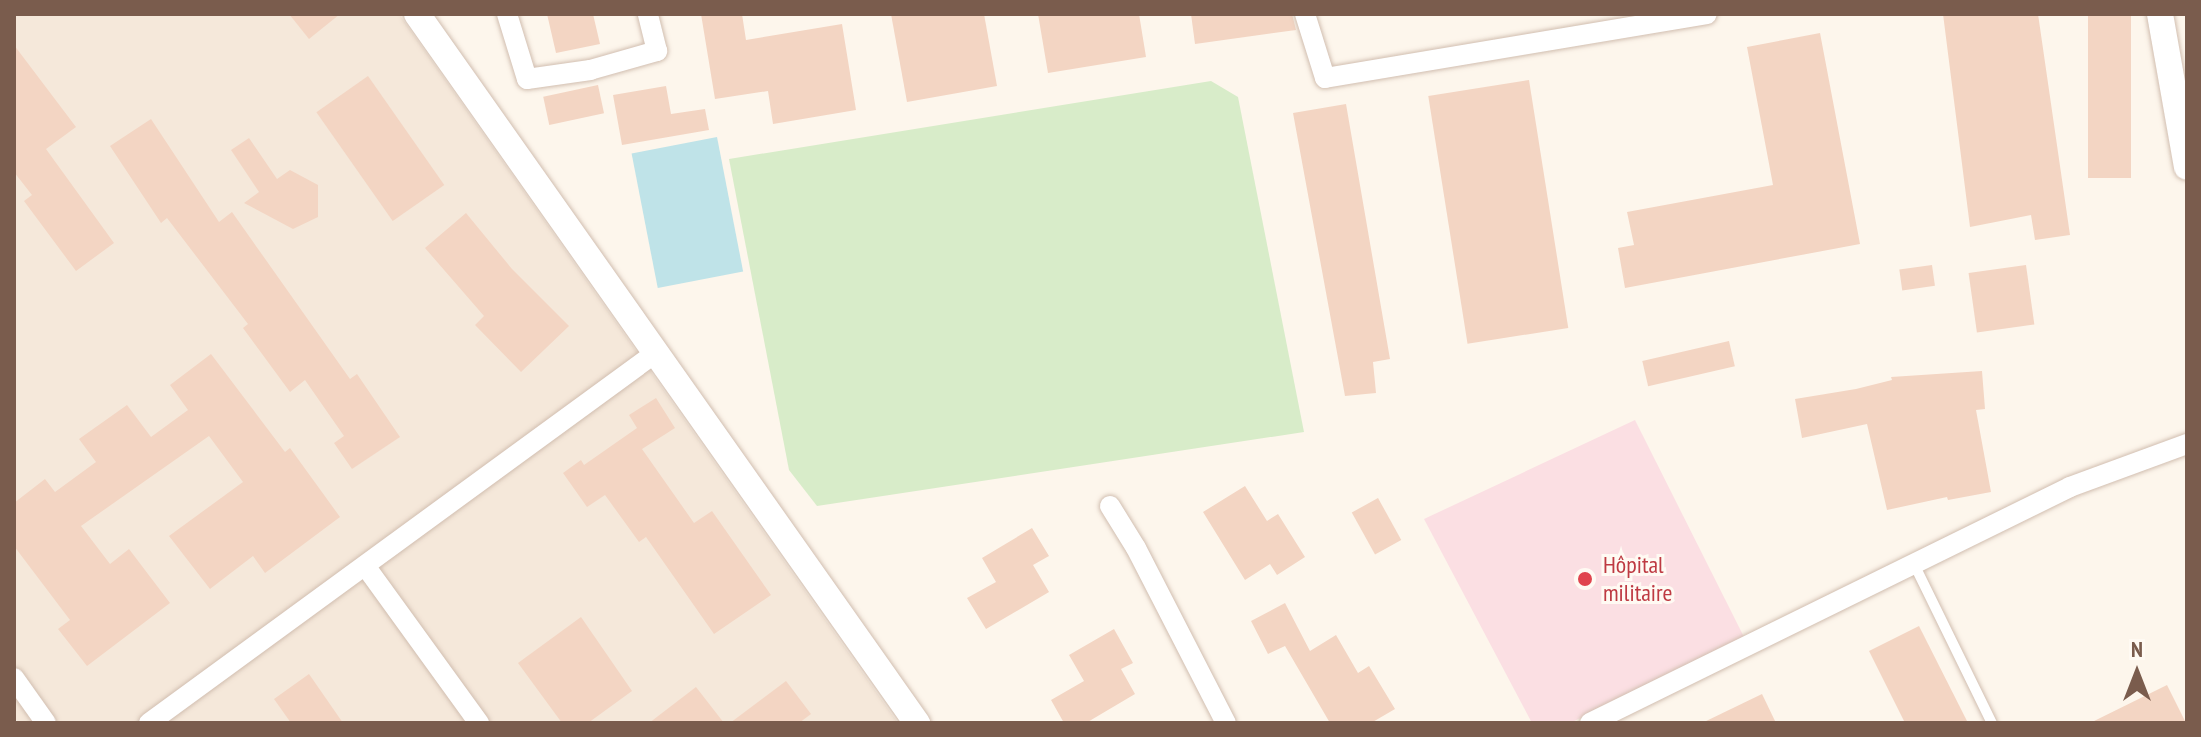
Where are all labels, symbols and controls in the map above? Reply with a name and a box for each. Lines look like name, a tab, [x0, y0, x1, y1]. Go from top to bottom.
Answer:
place label: Hôpital militaire	[1603, 551, 1673, 607]
marker: Hôpital militaire	[1574, 568, 1596, 590]
north arrow	[2097, 633, 2177, 713]
text: N	[2131, 635, 2143, 663]

